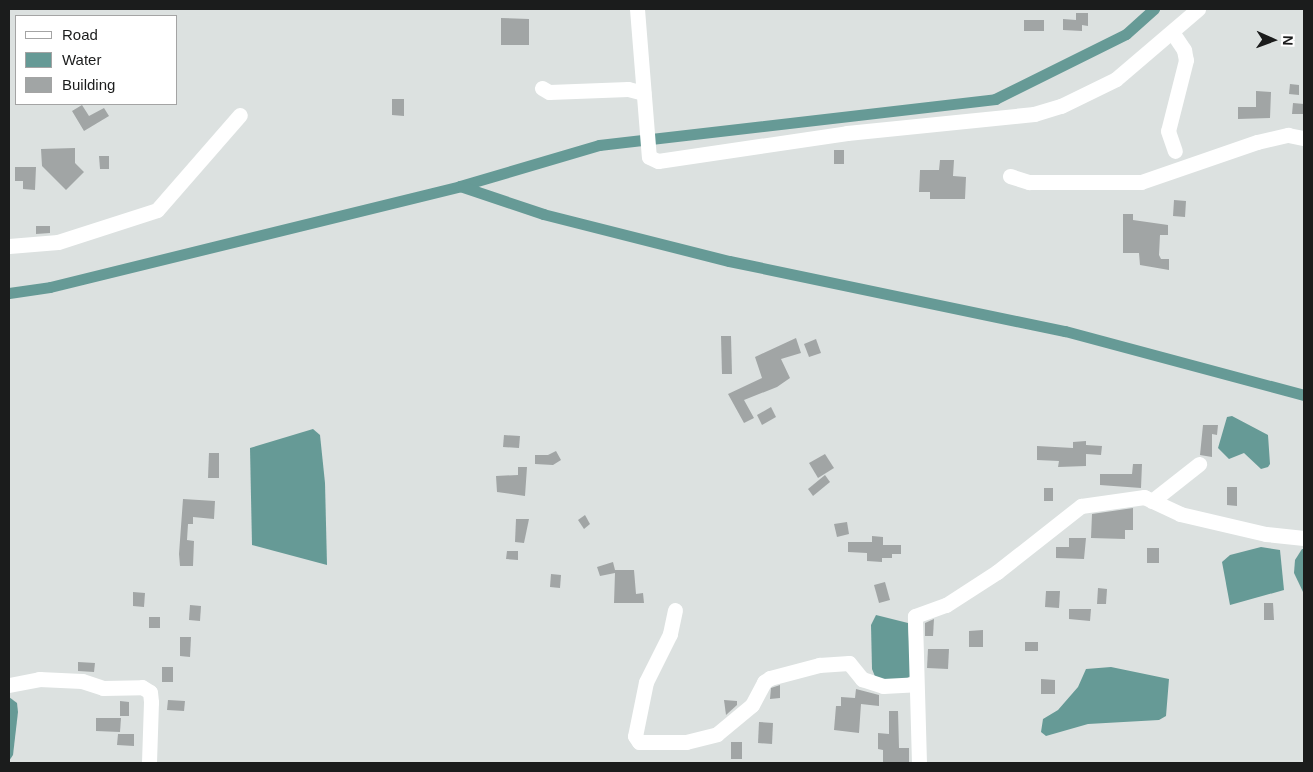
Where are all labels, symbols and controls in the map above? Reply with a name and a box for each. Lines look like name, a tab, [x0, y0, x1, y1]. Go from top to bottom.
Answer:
legend	[15, 15, 178, 105]
north arrow	[1248, 15, 1298, 65]
text: Road	[62, 26, 98, 43]
text: N	[1280, 35, 1296, 46]
text: Water	[62, 51, 101, 68]
text: Building	[62, 76, 115, 93]

